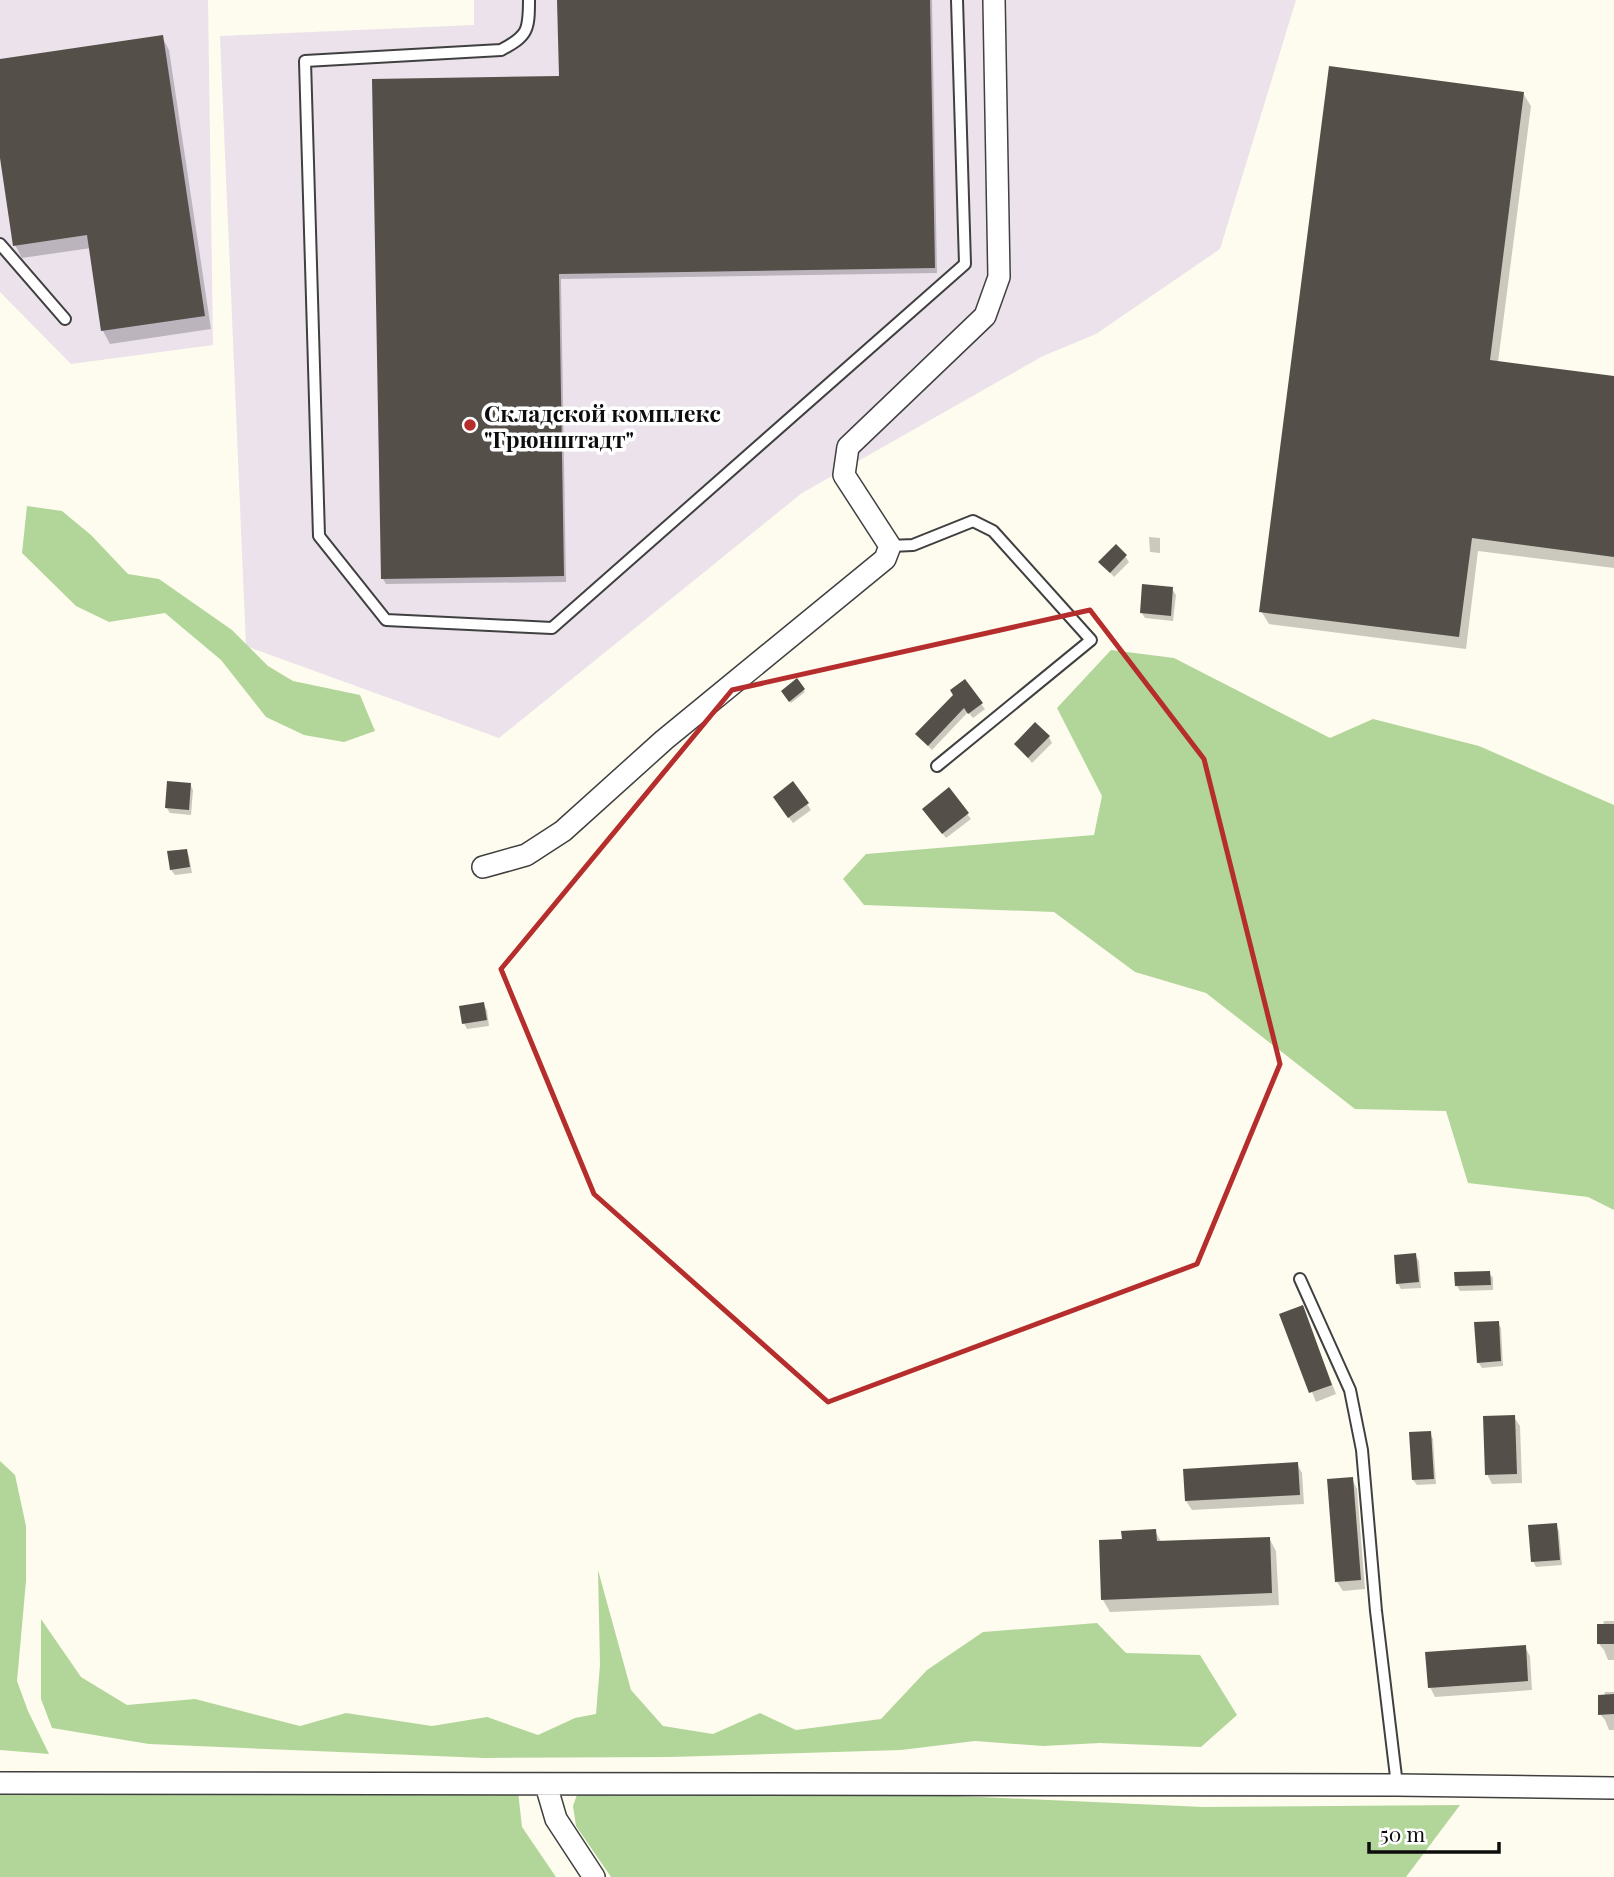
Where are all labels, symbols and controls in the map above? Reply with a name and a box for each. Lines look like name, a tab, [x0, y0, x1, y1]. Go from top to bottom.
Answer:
place label: Складской комплекс "Грюнштадт"	[484, 397, 721, 454]
marker: Складской комплекс "Грюнштадт"	[462, 417, 478, 433]
scale bar	[1369, 1811, 1498, 1855]
text: 50 m	[1380, 1819, 1426, 1847]

